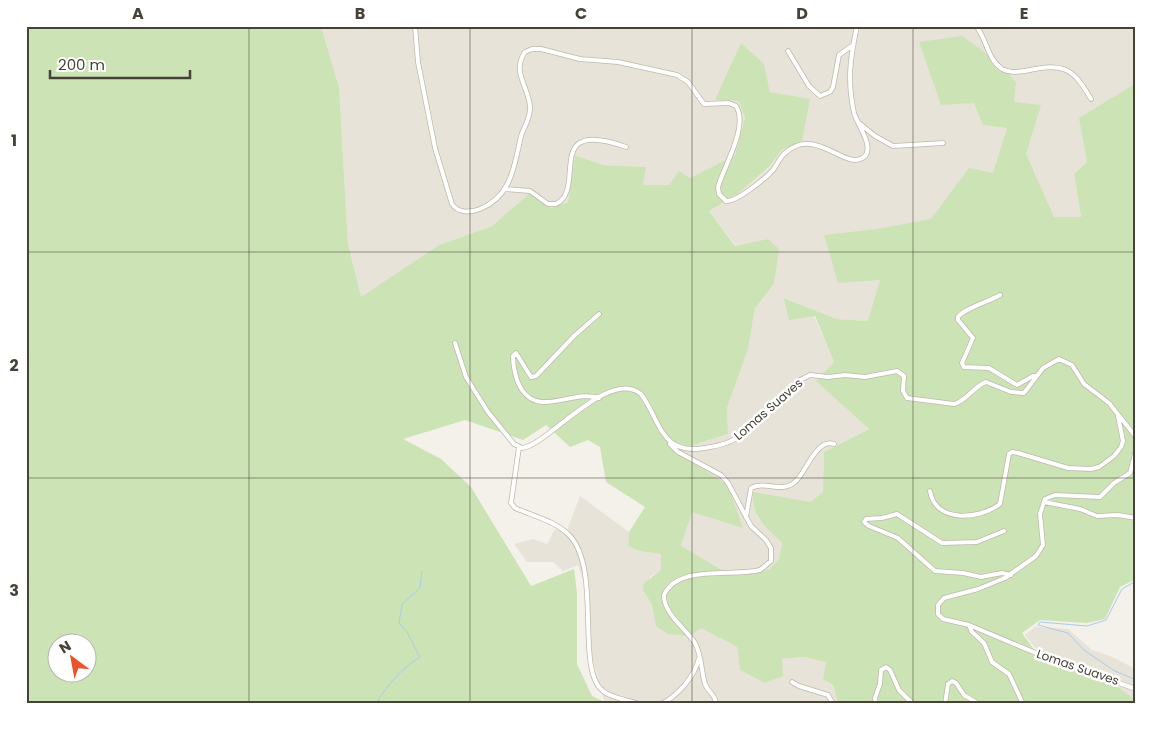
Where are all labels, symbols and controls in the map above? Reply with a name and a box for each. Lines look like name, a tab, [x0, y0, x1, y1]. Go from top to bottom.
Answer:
text: A	[132, 2, 144, 25]
text: B	[355, 2, 365, 25]
text: C	[575, 2, 587, 25]
text: D	[796, 2, 808, 25]
text: E	[1020, 2, 1028, 25]
scale bar	[50, 48, 190, 80]
text: 200 m	[58, 54, 105, 75]
text: 1	[11, 129, 17, 152]
text: 2	[9, 354, 19, 377]
street label: Lomas Suaves	[730, 374, 806, 444]
text: 3	[9, 579, 19, 602]
north arrow	[48, 632, 98, 682]
text: N	[55, 636, 75, 658]
street label: Lomas Suaves	[1035, 645, 1121, 689]

